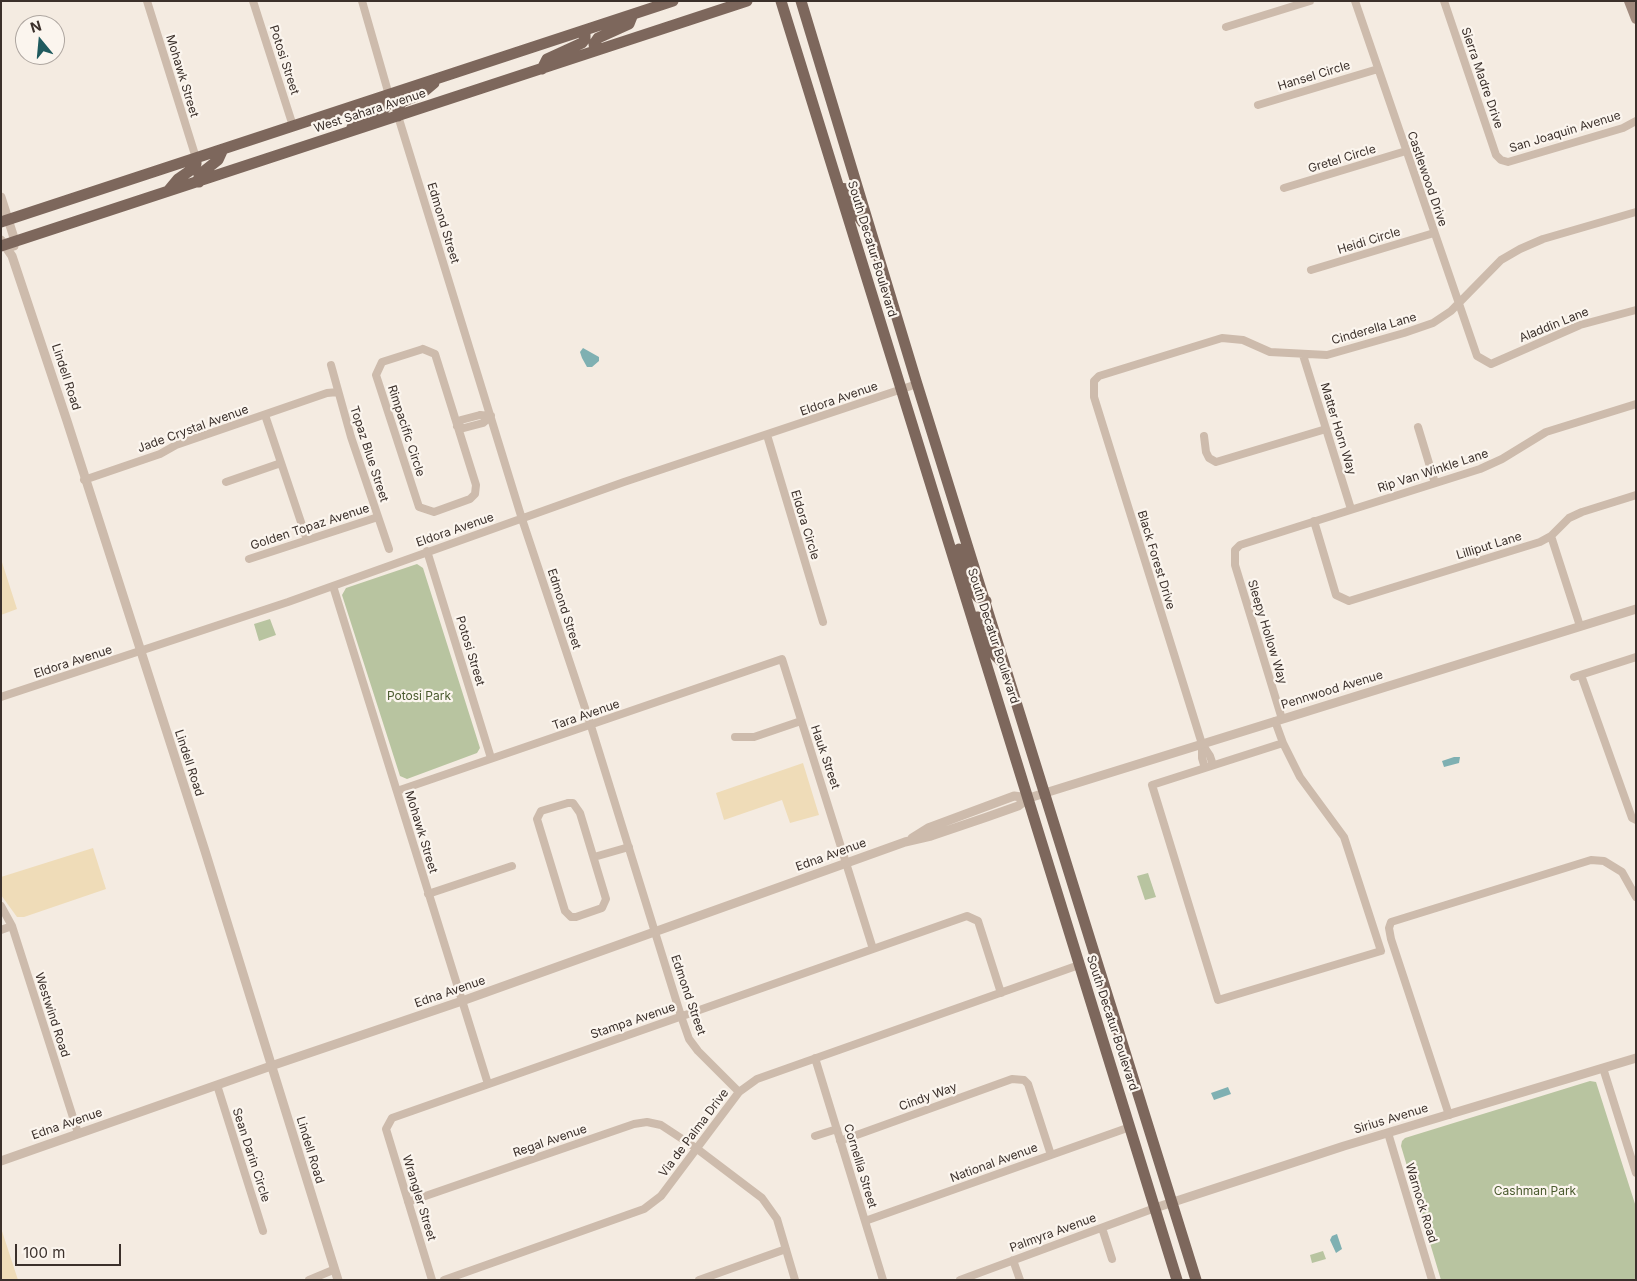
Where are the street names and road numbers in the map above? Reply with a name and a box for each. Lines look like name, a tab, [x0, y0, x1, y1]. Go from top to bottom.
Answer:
street label: Potosi Street	[266, 23, 302, 97]
street label: Sierra Madre Drive	[1458, 25, 1506, 131]
street label: Mohawk Street	[163, 33, 201, 119]
street label: Hansel Circle	[1276, 58, 1352, 94]
street label: West Sahara Avenue	[312, 86, 428, 136]
street label: San Joaquin Avenue	[1508, 108, 1622, 156]
street label: Castlewood Drive	[1404, 129, 1450, 229]
street label: Gretel Circle	[1306, 142, 1378, 176]
street label: South Decatur Boulevard	[844, 179, 900, 319]
street label: Edmond Street	[424, 181, 462, 265]
street label: Heidi Circle	[1336, 225, 1402, 257]
street label: Aladdin Lane	[1517, 305, 1591, 345]
street label: Cinderella Lane	[1330, 310, 1418, 348]
street label: Lindell Road	[48, 342, 84, 412]
street label: Eldora Avenue	[798, 379, 880, 419]
street label: Matter Horn Way	[1317, 381, 1359, 477]
street label: Rimpacific Circle	[384, 383, 428, 479]
street label: Jade Crystal Avenue	[136, 402, 250, 456]
street label: Topaz Blue Street	[347, 404, 391, 504]
street label: Rip Van Winkle Lane	[1376, 446, 1490, 496]
street label: Eldora Circle	[788, 488, 822, 562]
street label: Golden Topaz Avenue	[249, 501, 371, 553]
street label: Black Forest Drive	[1134, 509, 1178, 611]
street label: Eldora Avenue	[414, 510, 496, 550]
street label: Lilliput Lane	[1454, 529, 1524, 563]
street label: South Decatur Boulevard	[964, 566, 1022, 706]
street label: Edmond Street	[544, 567, 584, 651]
street label: Sleepy Hollow Way	[1244, 578, 1290, 686]
street label: Potosi Street	[453, 614, 487, 688]
street label: Eldora Avenue	[32, 643, 114, 681]
street label: Pennwood Avenue	[1279, 668, 1385, 712]
street label: Tara Avenue	[550, 697, 622, 733]
street label: Hauk Street	[807, 723, 843, 791]
street label: Lindell Road	[171, 728, 207, 798]
street label: Mohawk Street	[402, 789, 440, 875]
street label: Edna Avenue	[794, 836, 868, 874]
street label: Edmond Street	[668, 953, 708, 1037]
street label: South Decatur Boulevard	[1083, 953, 1141, 1093]
street label: Westwind Road	[32, 971, 72, 1059]
street label: Edna Avenue	[413, 973, 487, 1011]
street label: Stampa Avenue	[589, 1000, 677, 1042]
street label: Cindy Way	[897, 1080, 959, 1114]
street label: Via de Palma Drive	[656, 1086, 732, 1180]
street label: Sirius Avenue	[1352, 1101, 1430, 1137]
street label: Edna Avenue	[30, 1105, 104, 1143]
street label: Sean Darin Circle	[229, 1106, 273, 1204]
street label: Lindell Road	[293, 1115, 327, 1185]
street label: Regal Avenue	[511, 1122, 589, 1160]
street label: Cornellia Street	[840, 1122, 880, 1210]
street label: National Avenue	[948, 1140, 1040, 1186]
street label: Wrangler Street	[399, 1153, 439, 1243]
street label: Warnock Road	[1402, 1161, 1440, 1245]
street label: Palmyra Avenue	[1008, 1211, 1098, 1255]

